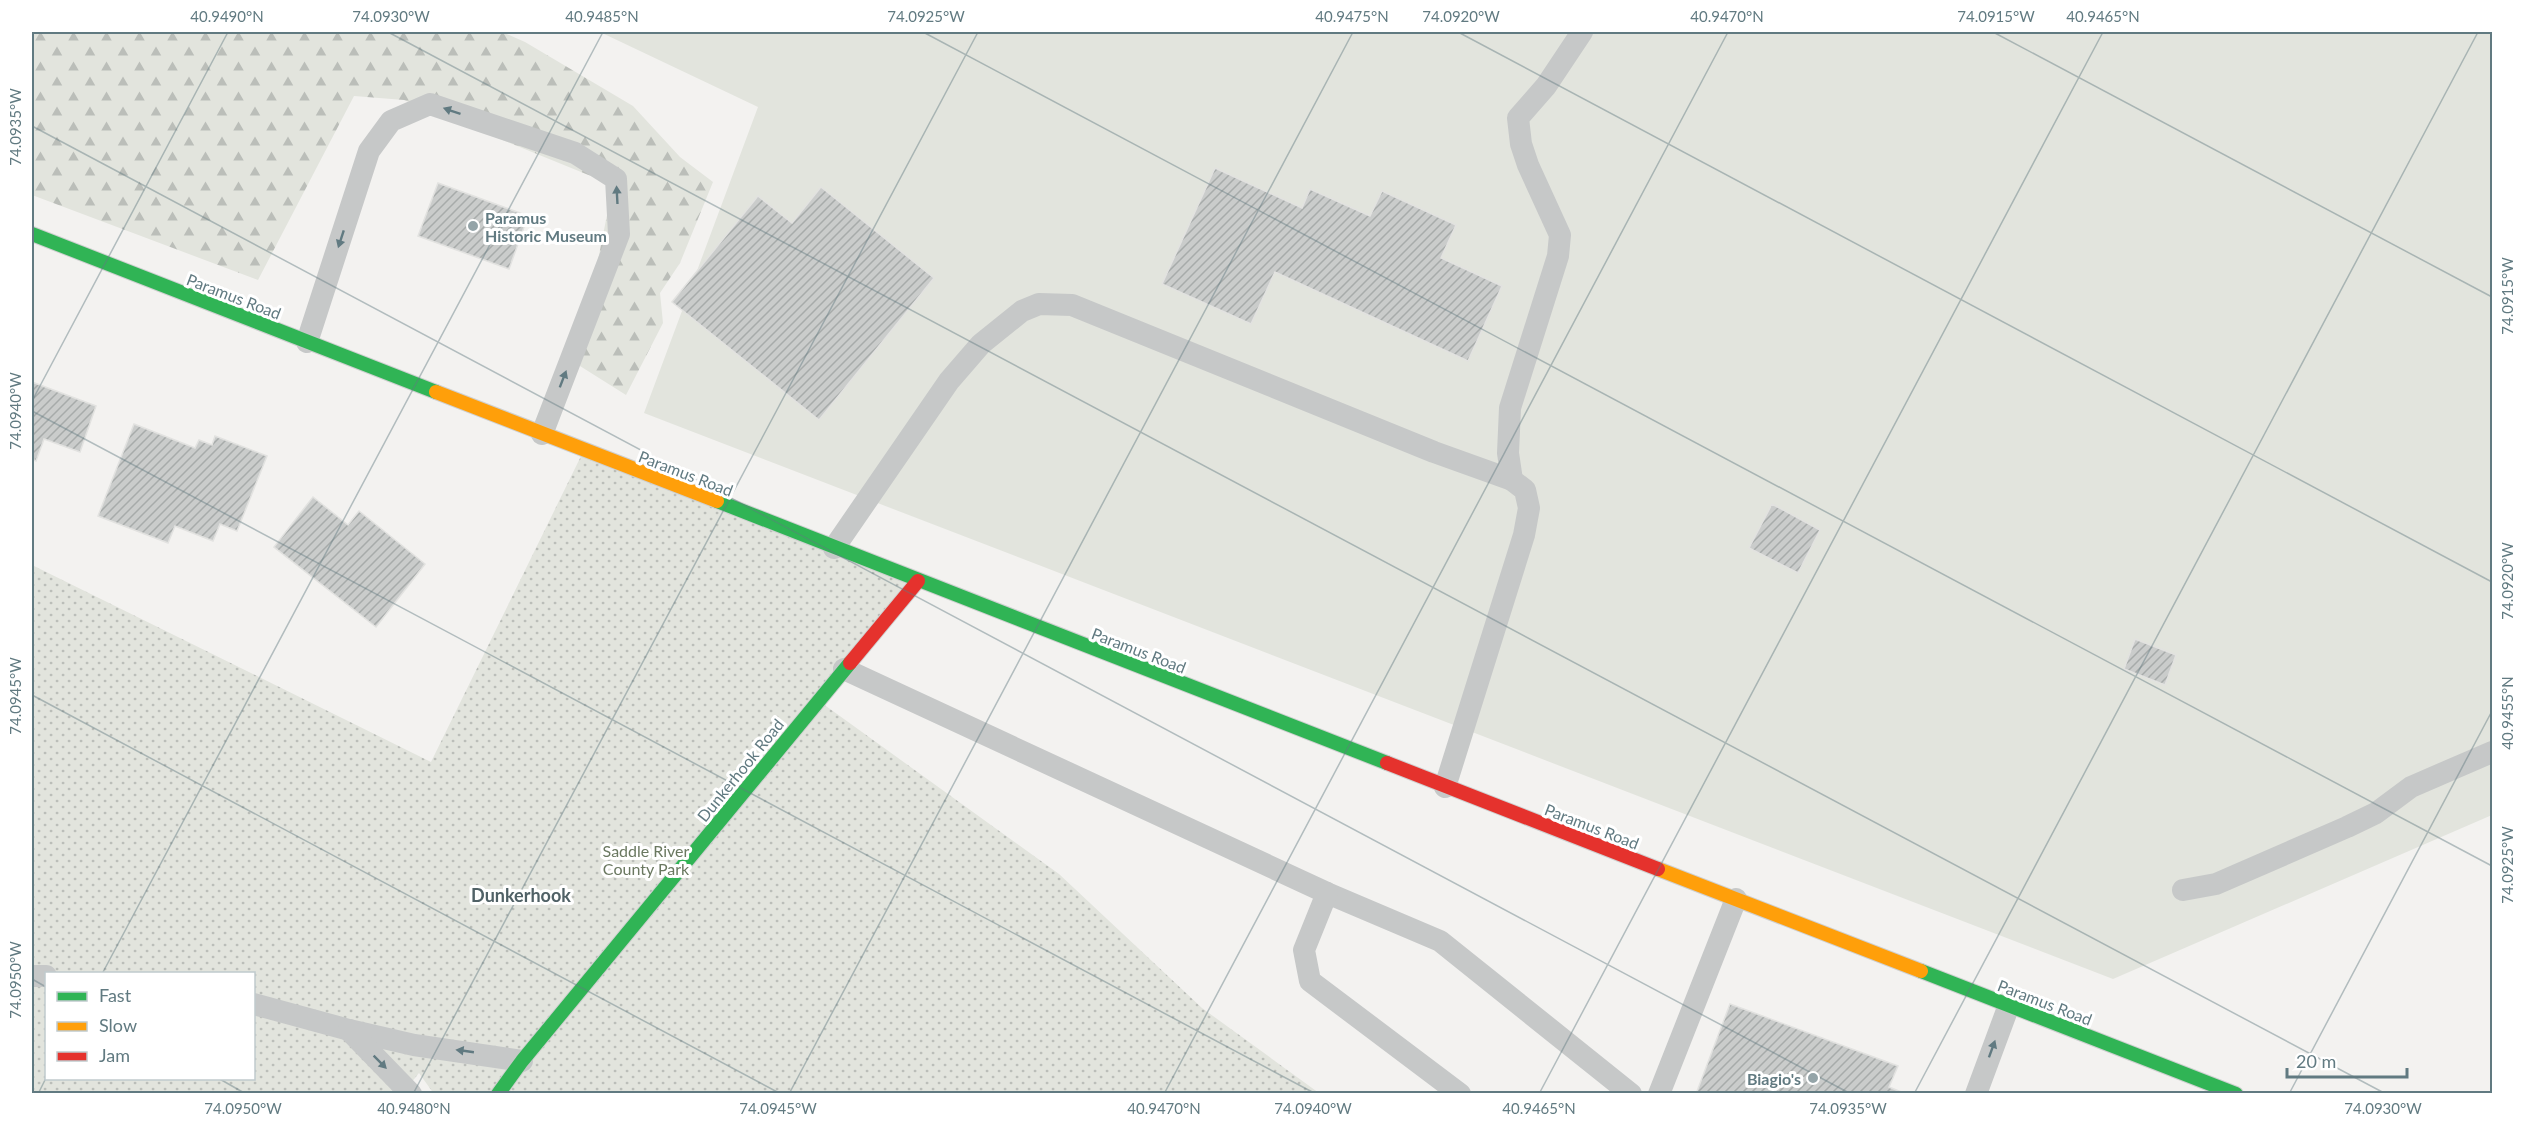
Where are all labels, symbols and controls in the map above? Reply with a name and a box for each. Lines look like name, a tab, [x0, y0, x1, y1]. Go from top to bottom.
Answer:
text: 40.9490°N	[190, 7, 264, 25]
text: 74.0930°W	[352, 7, 430, 25]
text: 40.9485°N	[565, 7, 639, 25]
text: 74.0925°W	[887, 7, 965, 25]
text: 40.9475°N	[1315, 7, 1389, 25]
text: 74.0920°W	[1422, 7, 1500, 25]
text: 40.9470°N	[1690, 7, 1764, 25]
text: 74.0915°W	[1957, 7, 2035, 25]
text: 40.9465°N	[2066, 7, 2140, 25]
text: 74.0935°W	[6, 88, 24, 166]
one-way arrow	[443, 106, 461, 115]
one-way arrow	[612, 185, 622, 204]
place label: Paramus Historic Museum	[485, 208, 607, 245]
marker: Paramus Historic Museum	[466, 219, 480, 233]
one-way arrow	[335, 230, 345, 248]
text: 74.0915°W	[2498, 257, 2516, 335]
street label: Paramus Road	[184, 269, 284, 323]
one-way arrow	[558, 370, 568, 388]
text: 74.0940°W	[6, 372, 24, 450]
street label: Paramus Road	[636, 446, 736, 500]
text: 74.0920°W	[2498, 542, 2516, 620]
street label: Paramus Road	[1089, 623, 1189, 677]
text: 74.0945°W	[6, 657, 24, 735]
text: 40.9455°N	[2498, 676, 2516, 750]
street label: Dunkerhook Road	[693, 715, 787, 825]
street label: Paramus Road	[1542, 799, 1642, 853]
text: 74.0925°W	[2498, 826, 2516, 904]
park label: Saddle River County Park	[603, 841, 690, 878]
district label: Dunkerhook	[471, 884, 571, 906]
text: 74.0950°W	[6, 941, 24, 1019]
legend	[45, 972, 255, 1080]
street label: Paramus Road	[1995, 975, 2095, 1029]
text: Fast	[99, 984, 132, 1006]
text: Slow	[99, 1014, 137, 1036]
one-way arrow	[1988, 1040, 1998, 1058]
scale bar	[2287, 1041, 2407, 1079]
text: Jam	[99, 1044, 130, 1066]
one-way arrow	[455, 1047, 474, 1056]
text: 20 m	[2296, 1050, 2336, 1072]
one-way arrow	[373, 1054, 387, 1069]
place label: Biagio's	[1747, 1069, 1801, 1088]
marker: Biagio's	[1806, 1071, 1820, 1085]
text: 74.0950°W	[204, 1099, 282, 1117]
text: 40.9480°N	[377, 1099, 451, 1117]
text: 74.0945°W	[739, 1099, 817, 1117]
text: 40.9470°N	[1127, 1099, 1201, 1117]
text: 74.0940°W	[1274, 1099, 1352, 1117]
text: 40.9465°N	[1502, 1099, 1576, 1117]
text: 74.0935°W	[1809, 1099, 1887, 1117]
text: 74.0930°W	[2344, 1099, 2422, 1117]

